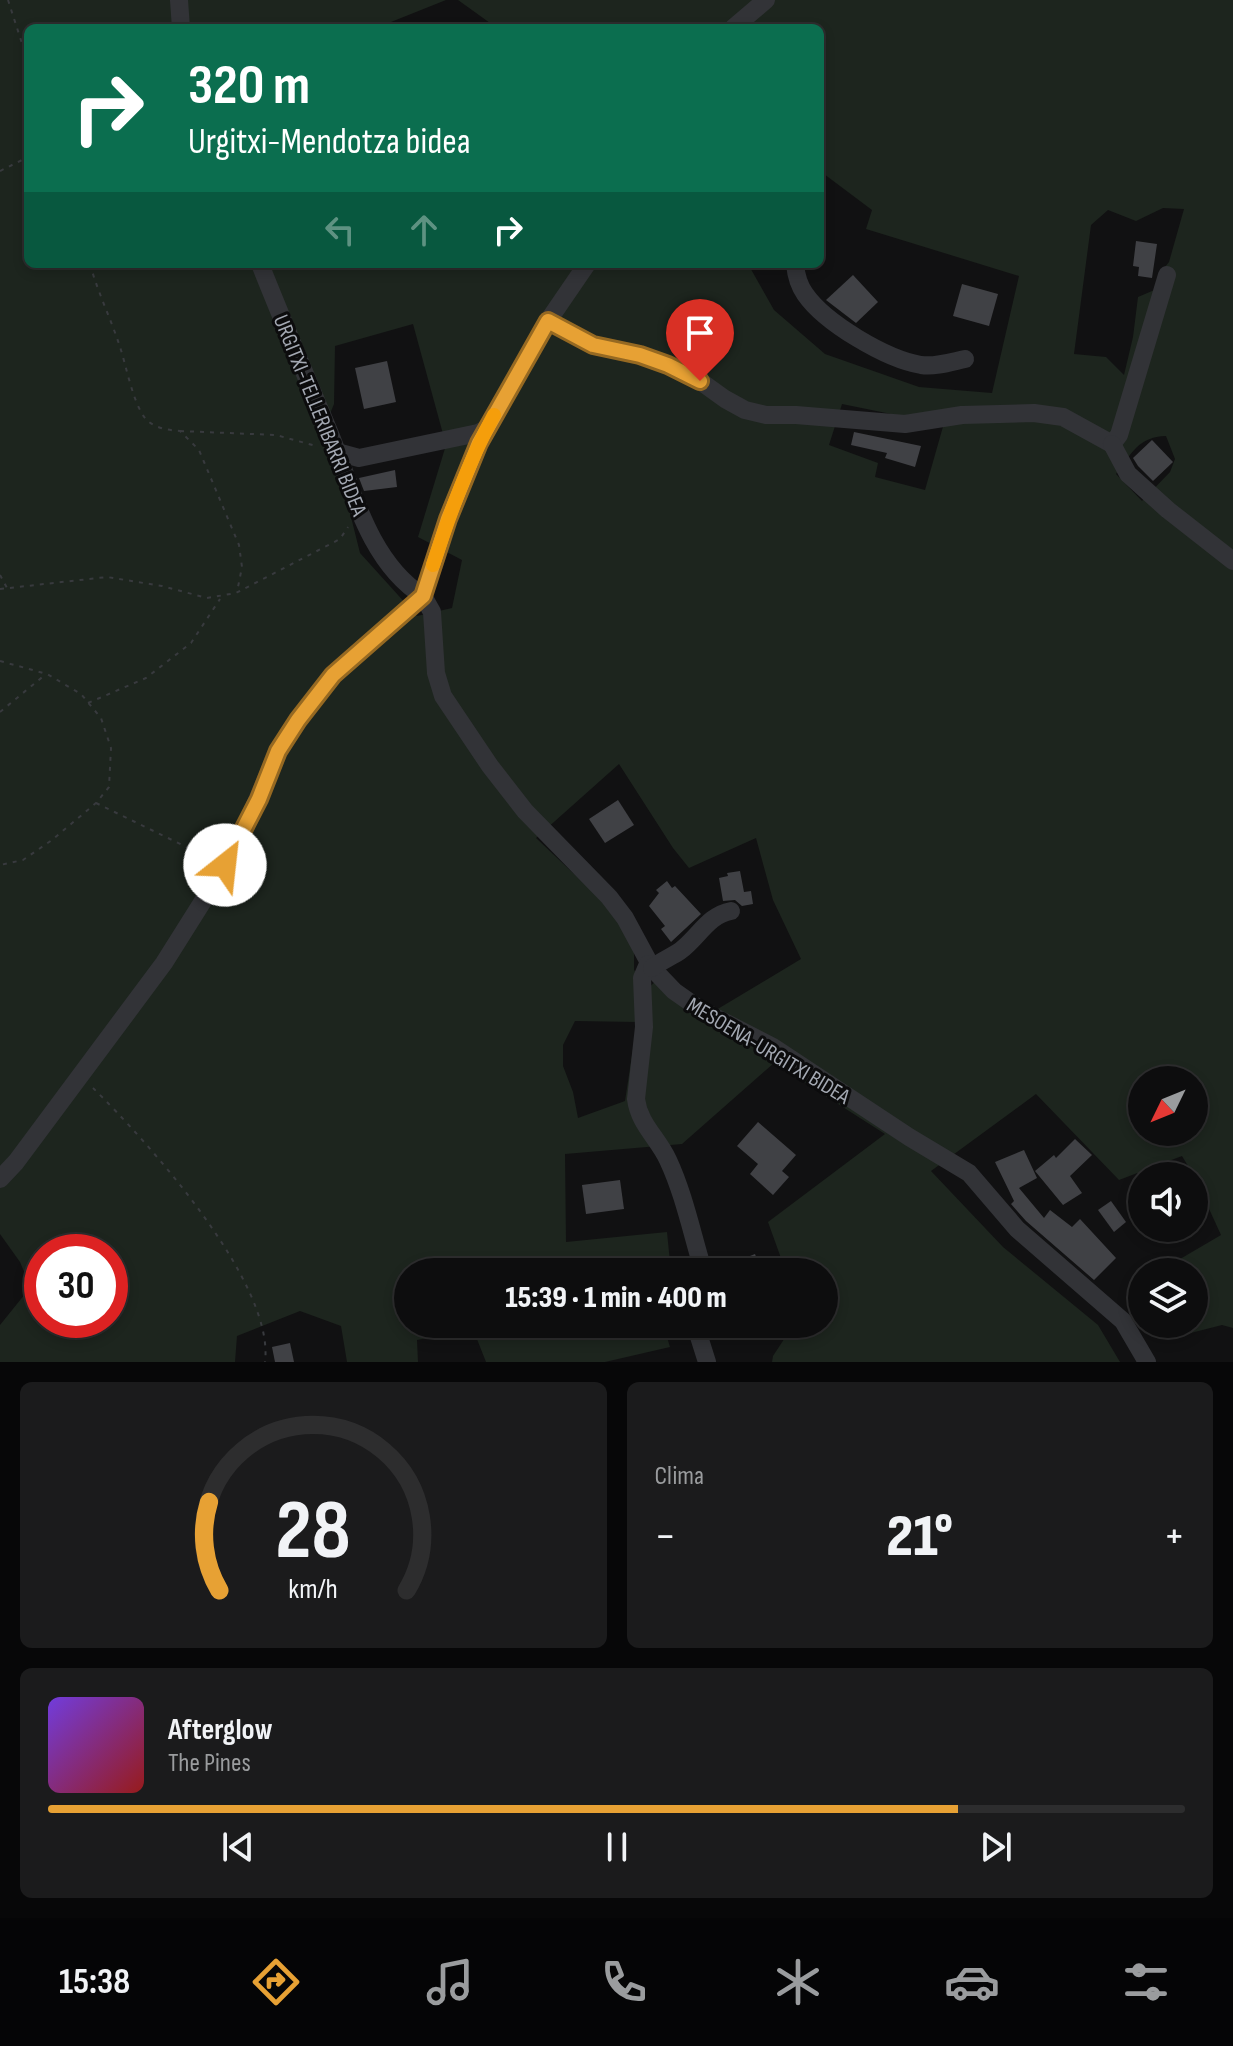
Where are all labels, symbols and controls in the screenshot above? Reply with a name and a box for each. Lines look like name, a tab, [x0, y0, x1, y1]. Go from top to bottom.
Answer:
text: 320 m	[188, 53, 310, 120]
icon: right	[56, 56, 160, 160]
text: Urgitxi-Mendotza bidea	[188, 121, 471, 164]
icon: left	[318, 208, 362, 252]
icon: ahead	[402, 208, 446, 252]
icon: right	[486, 208, 530, 252]
pin	[666, 299, 734, 381]
street label: URGITXI-TELLERIBARRI BIDEA	[267, 311, 373, 521]
icon: arrive	[678, 311, 722, 355]
position arrow	[183, 823, 267, 907]
street label: MESOENA-URGITXI BIDEA	[682, 992, 855, 1111]
north arrow	[1128, 1066, 1208, 1146]
map controls	[1128, 1066, 1208, 1338]
button: sound	[1128, 1162, 1208, 1242]
speed limit sign: 30	[24, 1234, 128, 1338]
button: layers	[1128, 1258, 1208, 1338]
text: 15:39 · 1 min · 400 m	[505, 1280, 727, 1316]
text: Clima	[655, 1461, 704, 1492]
text: 28	[275, 1482, 351, 1582]
text: 21°	[886, 1501, 953, 1573]
text: −	[655, 1510, 676, 1563]
text: +	[1163, 1510, 1185, 1563]
text: km/h	[289, 1572, 338, 1607]
text: Afterglow	[168, 1712, 273, 1748]
text: The Pines	[168, 1748, 251, 1779]
icon: previous	[216, 1825, 260, 1869]
icon: pause	[595, 1825, 639, 1869]
icon: next	[974, 1825, 1018, 1869]
icon: directions	[248, 1954, 304, 2010]
icon: music	[422, 1954, 478, 2010]
icon: phone	[596, 1954, 652, 2010]
icon: climate	[770, 1954, 826, 2010]
icon: car	[944, 1954, 1000, 2010]
icon: filters	[1118, 1954, 1174, 2010]
text: 15:38	[59, 1961, 130, 2004]

